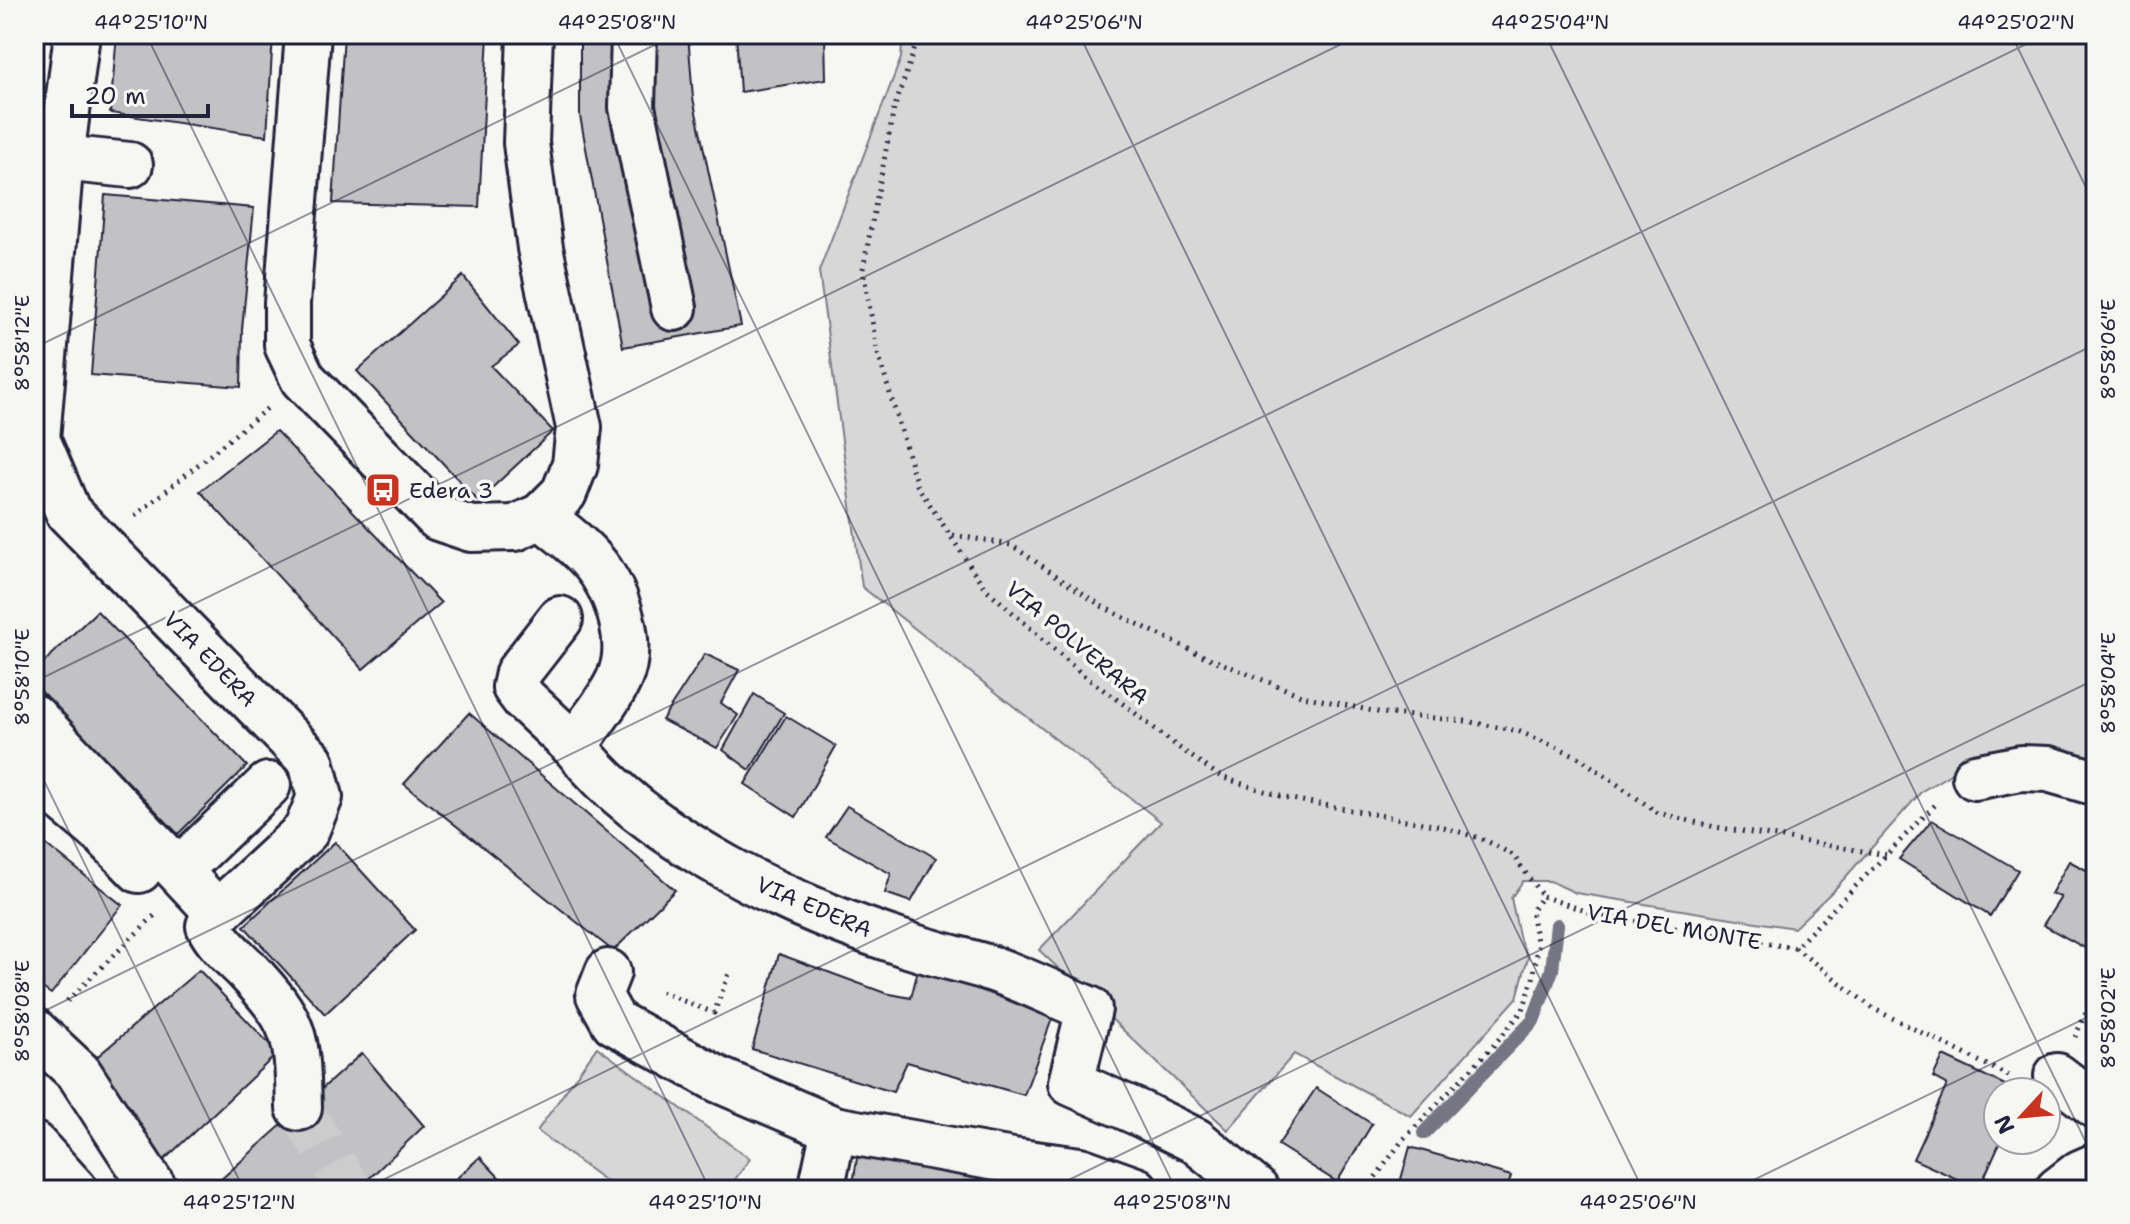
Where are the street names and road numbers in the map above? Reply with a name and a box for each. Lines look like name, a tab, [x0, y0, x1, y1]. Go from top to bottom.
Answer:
street label: VIA POLVERARA	[999, 575, 1155, 711]
street label: VIA EDERA	[157, 605, 263, 713]
street label: VIA EDERA	[752, 870, 876, 944]
street label: VIA DEL MONTE	[1584, 897, 1764, 957]

